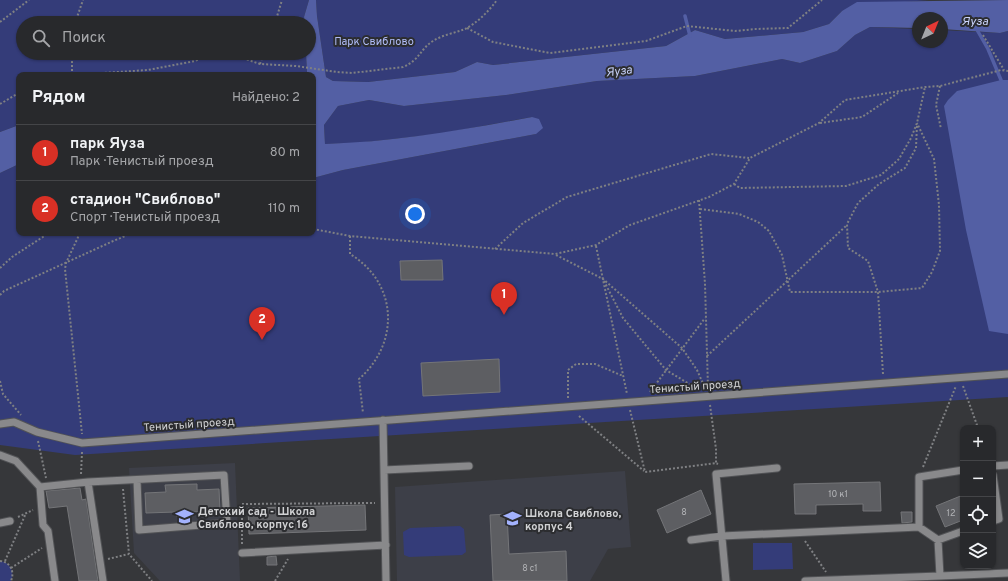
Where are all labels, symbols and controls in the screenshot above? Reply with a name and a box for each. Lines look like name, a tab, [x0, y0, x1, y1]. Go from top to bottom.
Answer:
north arrow	[912, 12, 948, 48]
water label: Яуза	[962, 14, 989, 30]
search box	[16, 16, 316, 60]
icon: search	[30, 27, 52, 49]
text: Поиск	[62, 29, 106, 48]
park label: Парк Свиблово	[334, 35, 414, 49]
water label: Яуза	[605, 62, 634, 82]
text: Рядом	[32, 87, 85, 109]
text: Найдено: 2	[232, 90, 300, 106]
text: парк Яуза	[70, 135, 145, 154]
text: 1	[42, 145, 48, 161]
text: 80 m	[270, 145, 300, 161]
text: Парк · Тенистый проезд	[70, 154, 214, 170]
text: стадион "Свиблово"	[70, 191, 220, 210]
text: 2	[41, 201, 49, 217]
text: 110 m	[268, 201, 300, 217]
your location	[405, 204, 425, 224]
text: Спорт · Тенистый проезд	[70, 210, 220, 226]
pin: 1	[491, 282, 517, 315]
pin: 2	[249, 307, 275, 340]
street label: Тенистый проезд	[649, 377, 741, 397]
street label: Тенистый проезд	[143, 415, 235, 435]
map controls	[960, 425, 996, 569]
button: +	[960, 425, 996, 461]
button: −	[960, 461, 996, 497]
house number: 10 к1	[828, 489, 848, 500]
button: locate	[960, 497, 996, 533]
place label: Детский сад - Школа Свиблово, корпус 16	[198, 505, 315, 532]
school or university icon: Детский сад - Школа Свиблово, корпус 16	[175, 507, 195, 527]
place label: Школа Свиблово, корпус 4	[525, 507, 621, 534]
house number: 8	[681, 507, 687, 518]
house number: 12	[947, 508, 955, 519]
school or university icon: Школа Свиблово, корпус 4	[502, 509, 522, 529]
button: layers	[960, 533, 996, 569]
house number: 8 с1	[522, 563, 538, 574]

